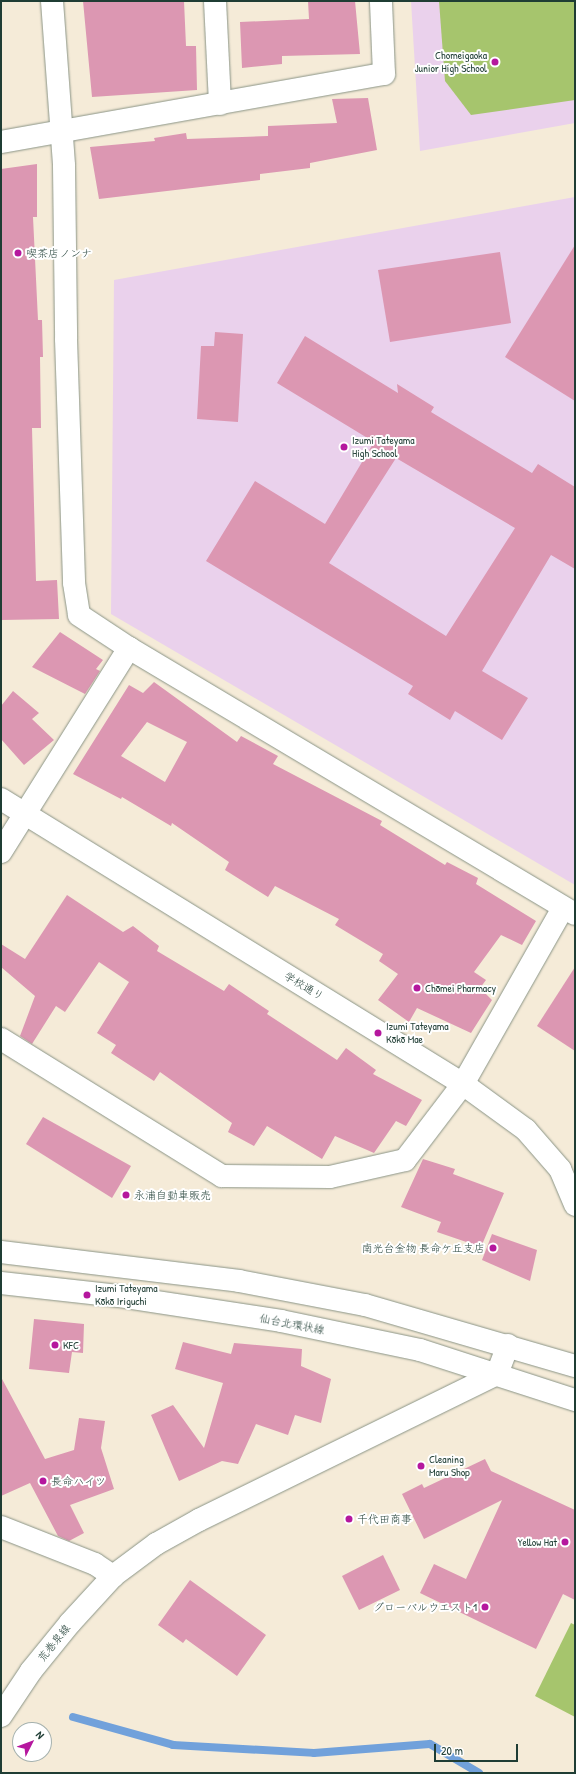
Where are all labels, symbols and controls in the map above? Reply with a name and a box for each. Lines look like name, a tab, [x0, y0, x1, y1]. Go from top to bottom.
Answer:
place label: Chomeigaoka Junior High School	[415, 49, 487, 75]
marker: Chomeigaoka Junior High School	[490, 57, 500, 67]
place label: 喫茶店ノンナ	[26, 246, 92, 260]
marker: 喫茶店ノンナ	[13, 248, 23, 258]
place label: Izumi Tateyama High School	[352, 434, 415, 460]
marker: Izumi Tateyama High School	[339, 442, 349, 452]
street label: 学校通り	[282, 969, 326, 1003]
place label: Chōmei Pharmacy	[425, 981, 496, 995]
marker: Chōmei Pharmacy	[412, 983, 422, 993]
place label: Izumi Tateyama Kōkō Mae	[386, 1020, 449, 1046]
marker: Izumi Tateyama Kōkō Mae	[373, 1028, 383, 1038]
place label: 永浦自動車販売	[134, 1188, 211, 1202]
marker: 永浦自動車販売	[121, 1190, 131, 1200]
place label: 南光台金物 長命ケ丘支店	[361, 1241, 485, 1255]
marker: 南光台金物 長命ケ丘支店	[488, 1243, 498, 1253]
place label: Izumi Tateyama Kōkō Iriguchi	[95, 1282, 158, 1308]
marker: Izumi Tateyama Kōkō Iriguchi	[82, 1290, 92, 1300]
street label: 仙台北環状線	[258, 1311, 326, 1337]
place label: KFC	[63, 1338, 79, 1352]
marker: KFC	[50, 1340, 60, 1350]
place label: Cleaning Maru Shop	[429, 1453, 470, 1479]
marker: Cleaning Maru Shop	[416, 1461, 426, 1471]
place label: 長命ハイツ	[51, 1474, 106, 1488]
marker: 長命ハイツ	[38, 1476, 48, 1486]
place label: 千代田商事	[357, 1512, 412, 1526]
marker: 千代田商事	[344, 1514, 354, 1524]
place label: Yellow Hat	[518, 1535, 557, 1549]
marker: Yellow Hat	[560, 1537, 570, 1547]
place label: グローバルウエスト1	[374, 1600, 477, 1614]
marker: グローバルウエスト1	[480, 1602, 490, 1612]
street label: 荒巻泉線	[35, 1622, 73, 1664]
north arrow	[12, 1722, 52, 1762]
text: N	[33, 1728, 47, 1741]
scale bar	[436, 1736, 520, 1762]
text: 20 m	[441, 1742, 463, 1759]

